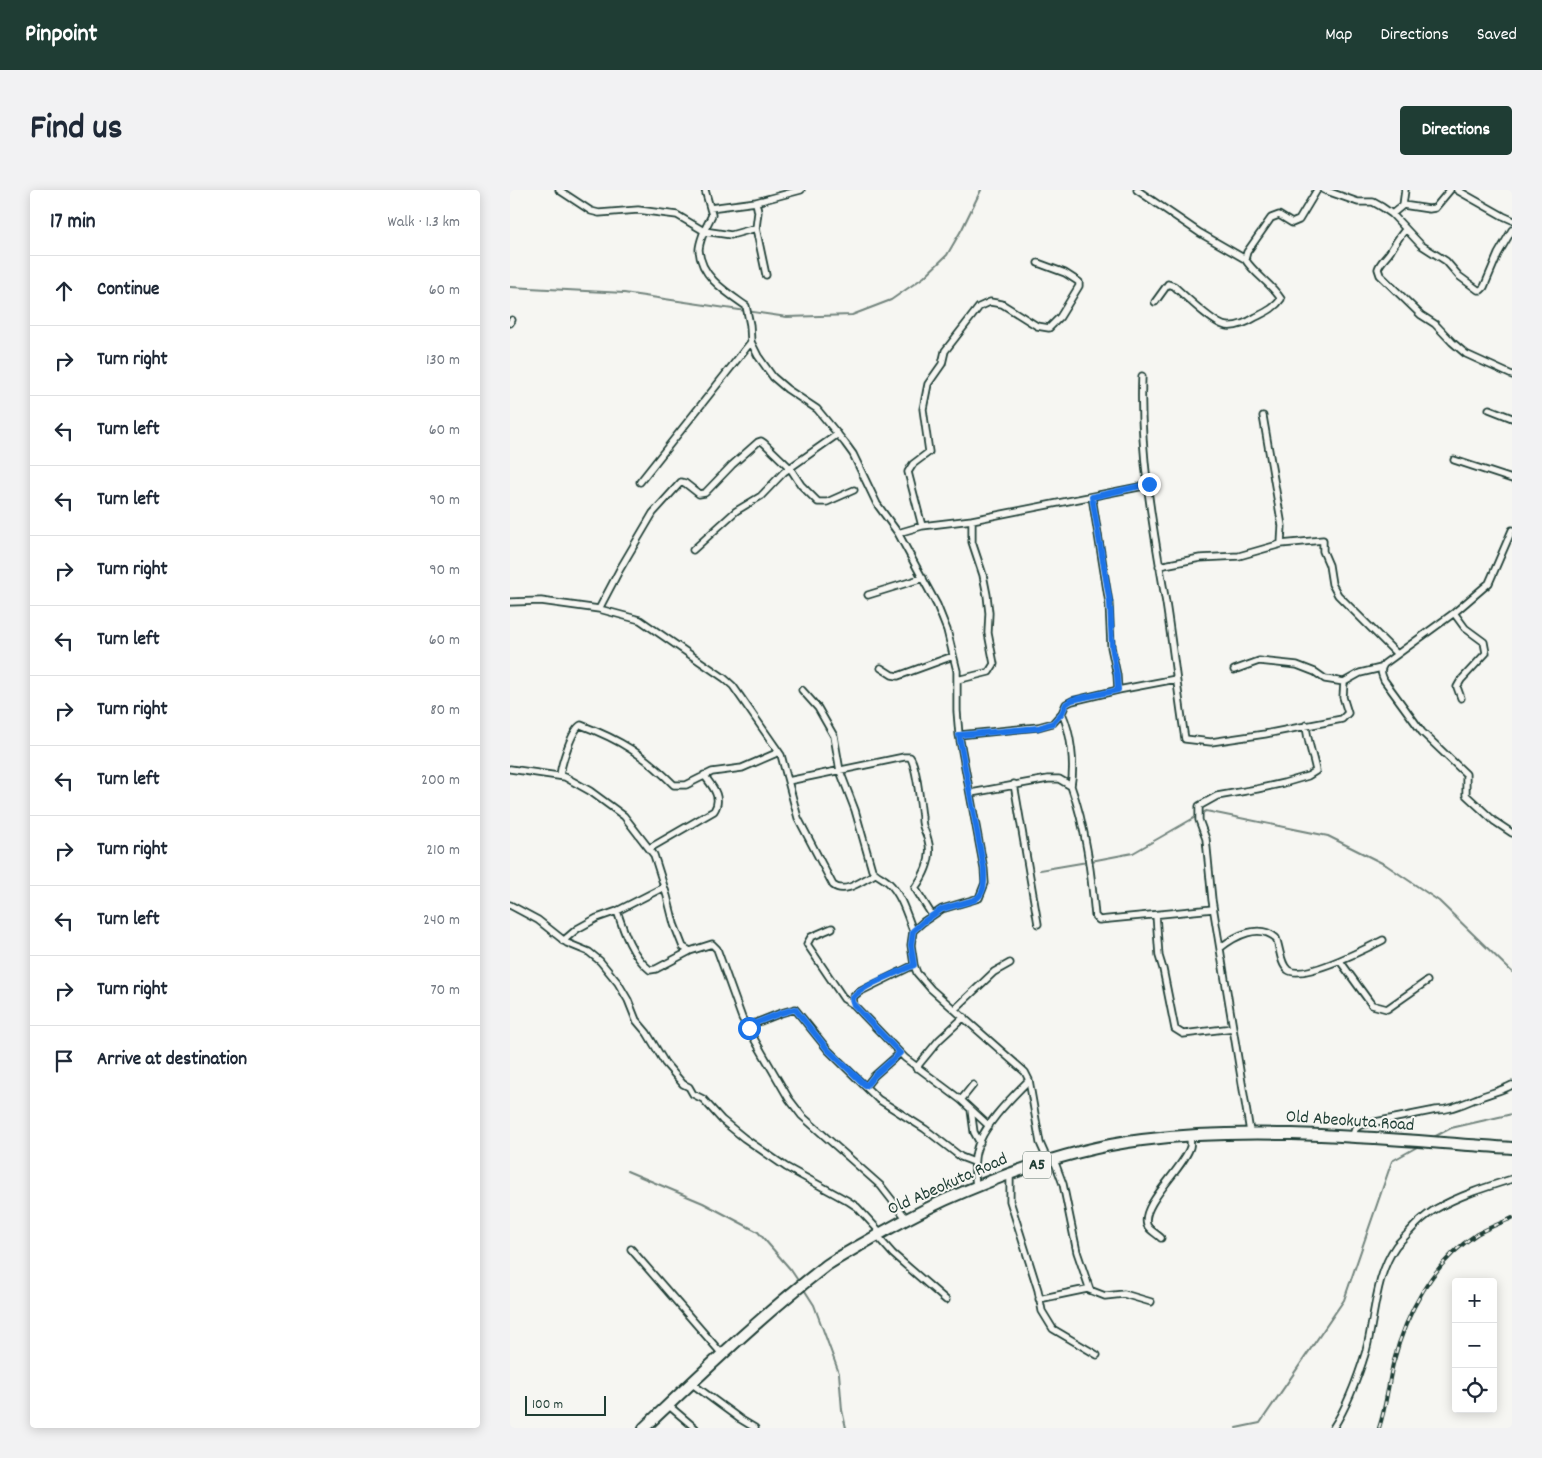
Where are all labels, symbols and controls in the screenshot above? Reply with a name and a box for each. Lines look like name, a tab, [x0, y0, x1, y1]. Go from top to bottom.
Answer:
text: Pinpoint	[25, 18, 97, 52]
text: Map	[1325, 23, 1352, 48]
text: Directions	[1380, 23, 1449, 48]
text: Saved	[1477, 23, 1517, 48]
text: Find us	[30, 105, 122, 155]
button: Directions	[1400, 106, 1512, 155]
text: 17 min	[50, 208, 95, 238]
text: Walk · 1.3 km	[387, 211, 460, 234]
icon: ahead	[50, 277, 78, 305]
text: Continue	[97, 277, 159, 304]
text: 60 m	[429, 279, 460, 302]
icon: right	[50, 347, 78, 375]
text: Turn right	[97, 347, 168, 374]
text: 130 m	[426, 349, 460, 372]
icon: left	[50, 417, 78, 445]
text: Turn left	[97, 417, 160, 444]
text: 60 m	[429, 419, 460, 442]
route end	[1138, 473, 1161, 496]
icon: left	[50, 487, 78, 515]
text: Turn left	[97, 487, 160, 514]
text: 90 m	[429, 489, 460, 512]
icon: right	[50, 557, 78, 585]
text: Turn right	[97, 557, 168, 584]
text: 90 m	[429, 559, 460, 582]
icon: left	[50, 627, 78, 655]
text: Turn left	[97, 627, 160, 654]
text: 60 m	[429, 629, 460, 652]
icon: right	[50, 697, 78, 725]
text: Turn right	[97, 697, 168, 724]
text: 80 m	[430, 699, 460, 722]
icon: left	[50, 767, 78, 795]
text: Turn left	[97, 767, 160, 794]
text: 200 m	[421, 769, 460, 792]
icon: right	[50, 837, 78, 865]
text: Turn right	[97, 837, 168, 864]
text: 210 m	[426, 839, 460, 862]
icon: left	[50, 907, 78, 935]
text: Turn left	[97, 907, 160, 934]
text: 240 m	[423, 909, 460, 932]
icon: right	[50, 977, 78, 1005]
text: Turn right	[97, 977, 168, 1004]
text: 70 m	[430, 979, 460, 1002]
route start	[738, 1017, 761, 1040]
icon: arrive	[50, 1047, 78, 1075]
text: Arrive at destination	[97, 1047, 247, 1074]
street label: Old Abeokuta Road	[1285, 1105, 1415, 1139]
street label: Old Abeokuta Road	[884, 1147, 1012, 1223]
road number: A5	[1023, 1152, 1051, 1178]
map controls	[1452, 1278, 1497, 1413]
button: +	[1452, 1278, 1497, 1323]
button: −	[1452, 1323, 1497, 1368]
button: locate	[1452, 1368, 1497, 1413]
scale bar	[525, 1393, 606, 1416]
text: 100 m	[532, 1395, 563, 1415]

